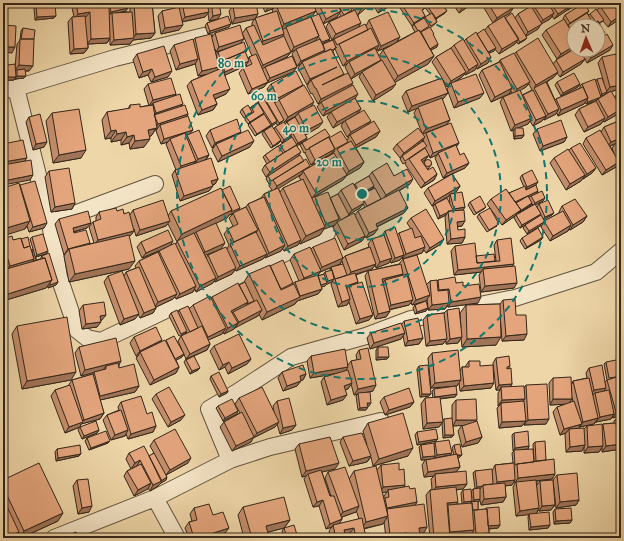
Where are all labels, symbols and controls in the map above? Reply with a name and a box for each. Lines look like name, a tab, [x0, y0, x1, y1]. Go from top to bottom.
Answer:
north arrow	[566, 18, 606, 58]
text: N	[581, 22, 591, 35]
text: 80 m	[218, 56, 245, 70]
text: 60 m	[251, 89, 278, 103]
text: 40 m	[283, 121, 310, 136]
text: 20 m	[316, 155, 343, 169]
centre of rings	[355, 187, 369, 201]

